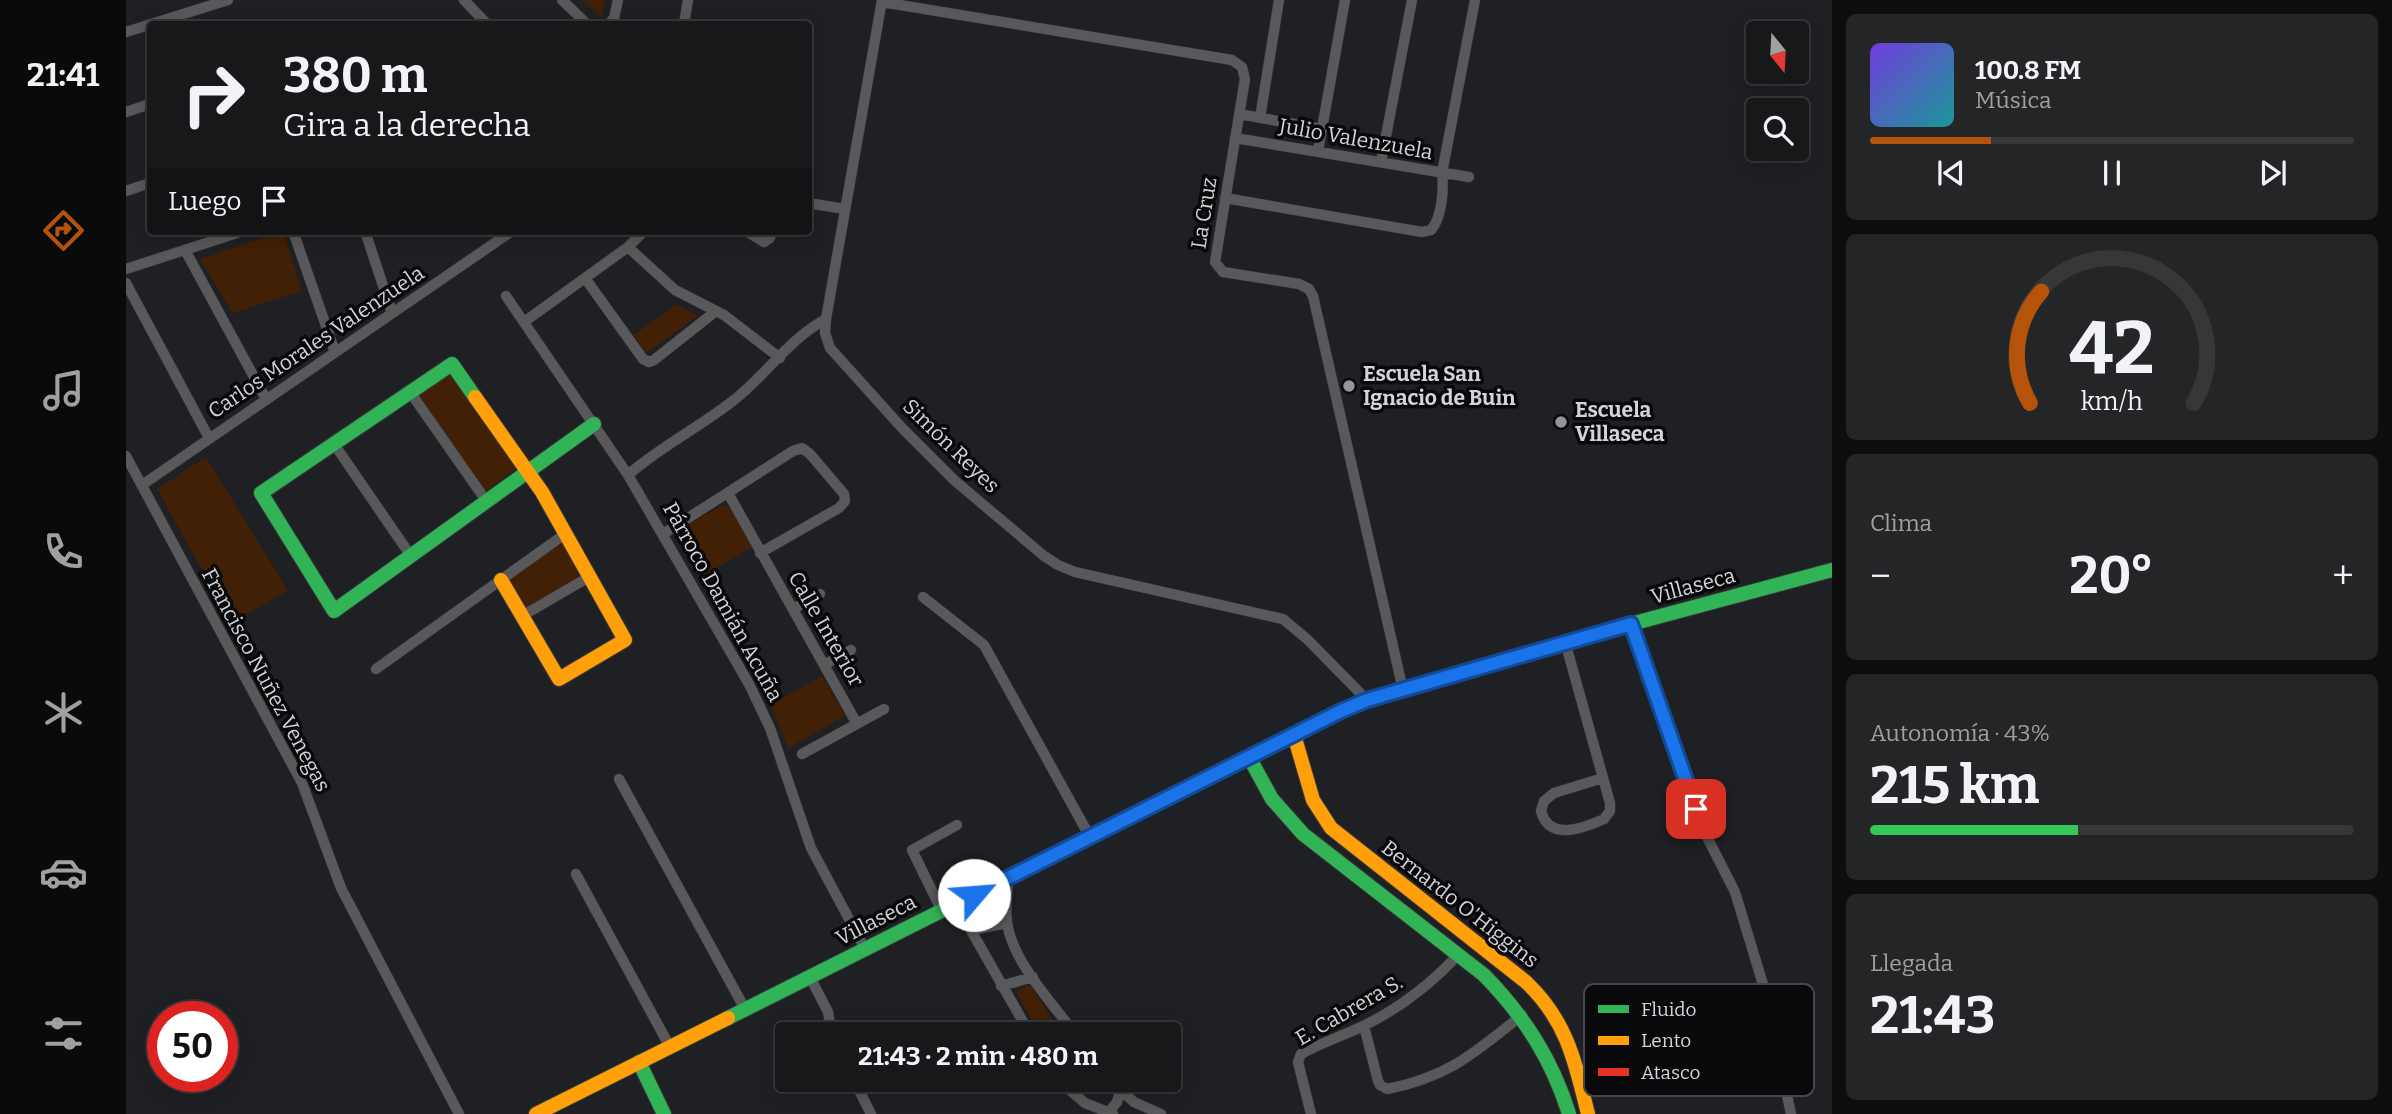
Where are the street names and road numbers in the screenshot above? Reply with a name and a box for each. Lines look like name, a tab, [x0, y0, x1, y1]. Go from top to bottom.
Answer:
street label: Julio Valenzuela	[1276, 113, 1435, 165]
street label: La Cruz	[1186, 175, 1222, 251]
street label: Carlos Morales Valenzuela	[203, 260, 429, 424]
street label: Simón Reyes	[897, 393, 1005, 499]
street label: Párroco Damián Acuña	[657, 498, 789, 707]
street label: Villaseca	[1648, 562, 1739, 610]
street label: Francisco Nuñez Venegas	[196, 564, 336, 796]
street label: Calle Interior	[783, 567, 869, 691]
street label: Bernardo O'Higgins	[1376, 835, 1544, 973]
street label: Villaseca	[832, 889, 921, 951]
street label: E. Cabrera S.	[1291, 969, 1407, 1051]

